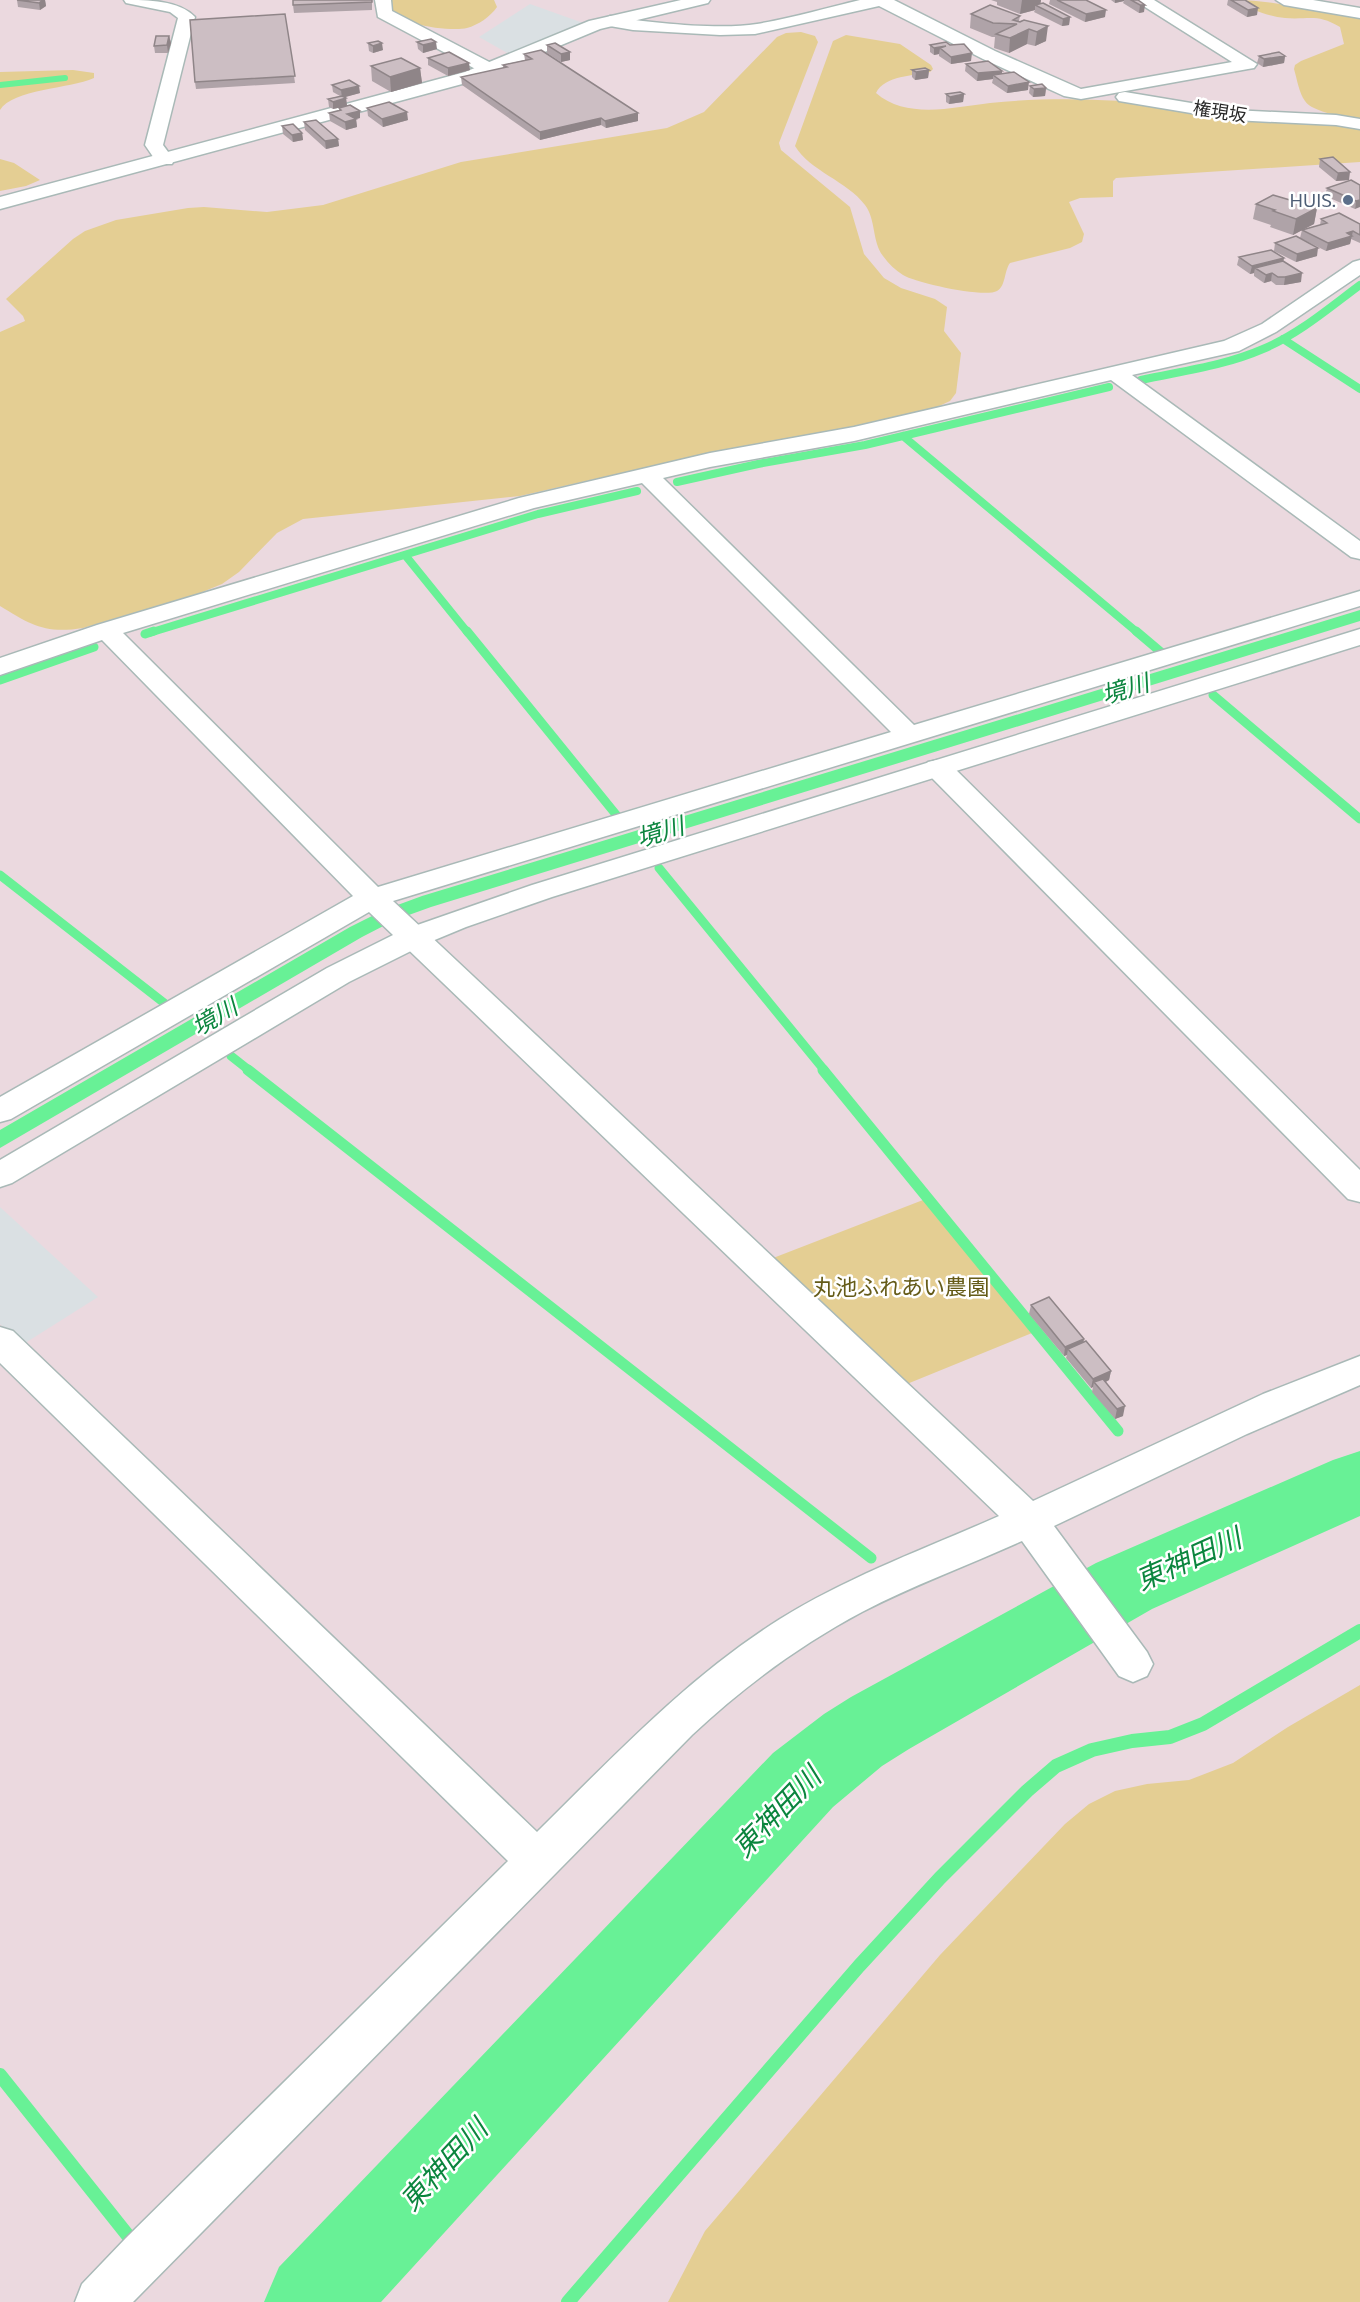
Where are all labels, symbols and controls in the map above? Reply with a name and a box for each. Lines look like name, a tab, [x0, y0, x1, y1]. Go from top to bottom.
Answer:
street label: 権現坂	[1192, 96, 1248, 126]
place label: HUIS.	[1290, 189, 1336, 211]
marker: HUIS.	[1341, 193, 1355, 207]
water label: 境川	[1098, 666, 1155, 709]
water label: 境川	[633, 809, 690, 852]
water label: 境川	[186, 990, 245, 1041]
park label: 丸池ふれあい農園	[813, 1273, 989, 1300]
water label: 東神田川	[1130, 1518, 1249, 1596]
water label: 東神田川	[725, 1757, 829, 1863]
water label: 東神田川	[392, 2109, 496, 2217]

